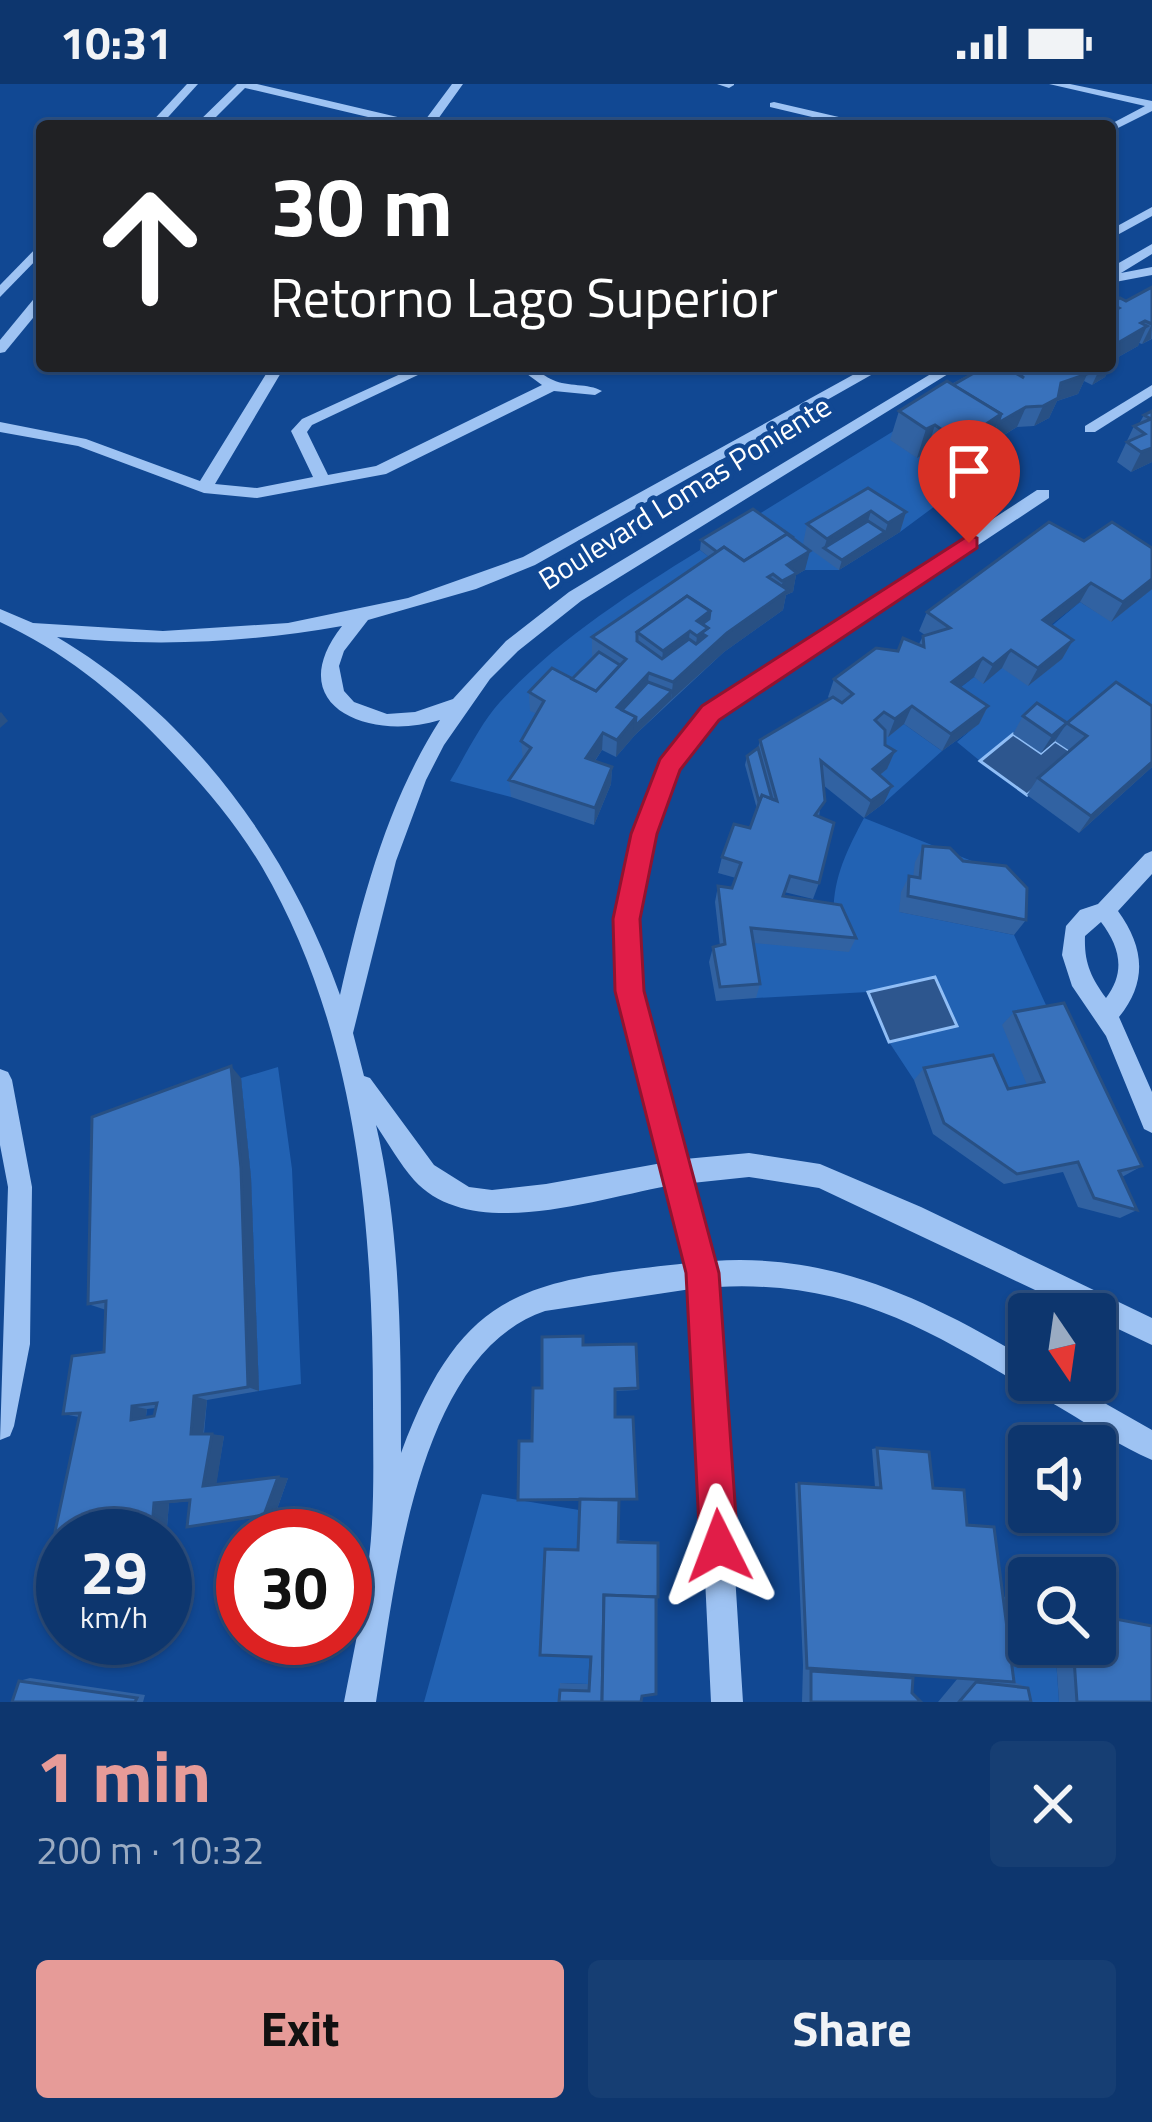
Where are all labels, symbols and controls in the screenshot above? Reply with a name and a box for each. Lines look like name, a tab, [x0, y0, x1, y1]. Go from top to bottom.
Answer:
text: 10:31	[60, 8, 172, 76]
text: 30 m	[270, 141, 453, 269]
icon: ahead	[72, 168, 228, 324]
text: Retorno Lago Superior	[270, 256, 778, 338]
street label: Boulevard Lomas Poniente	[529, 383, 840, 601]
pin	[918, 420, 1020, 543]
icon: arrive	[936, 438, 1002, 504]
north arrow	[1008, 1293, 1116, 1401]
map controls	[1008, 1293, 1116, 1665]
button: sound	[1008, 1425, 1116, 1533]
position arrow	[656, 1483, 782, 1609]
speed limit sign: 30	[216, 1509, 372, 1665]
text: 29	[80, 1526, 148, 1617]
button: search	[1008, 1557, 1116, 1665]
text: km/h	[80, 1594, 148, 1640]
text: 1 min	[36, 1720, 211, 1830]
button: close	[990, 1741, 1116, 1867]
text: 200 m · 10:32	[36, 1820, 264, 1879]
button: Exit	[36, 1960, 564, 2098]
button: Share	[588, 1960, 1116, 2098]

